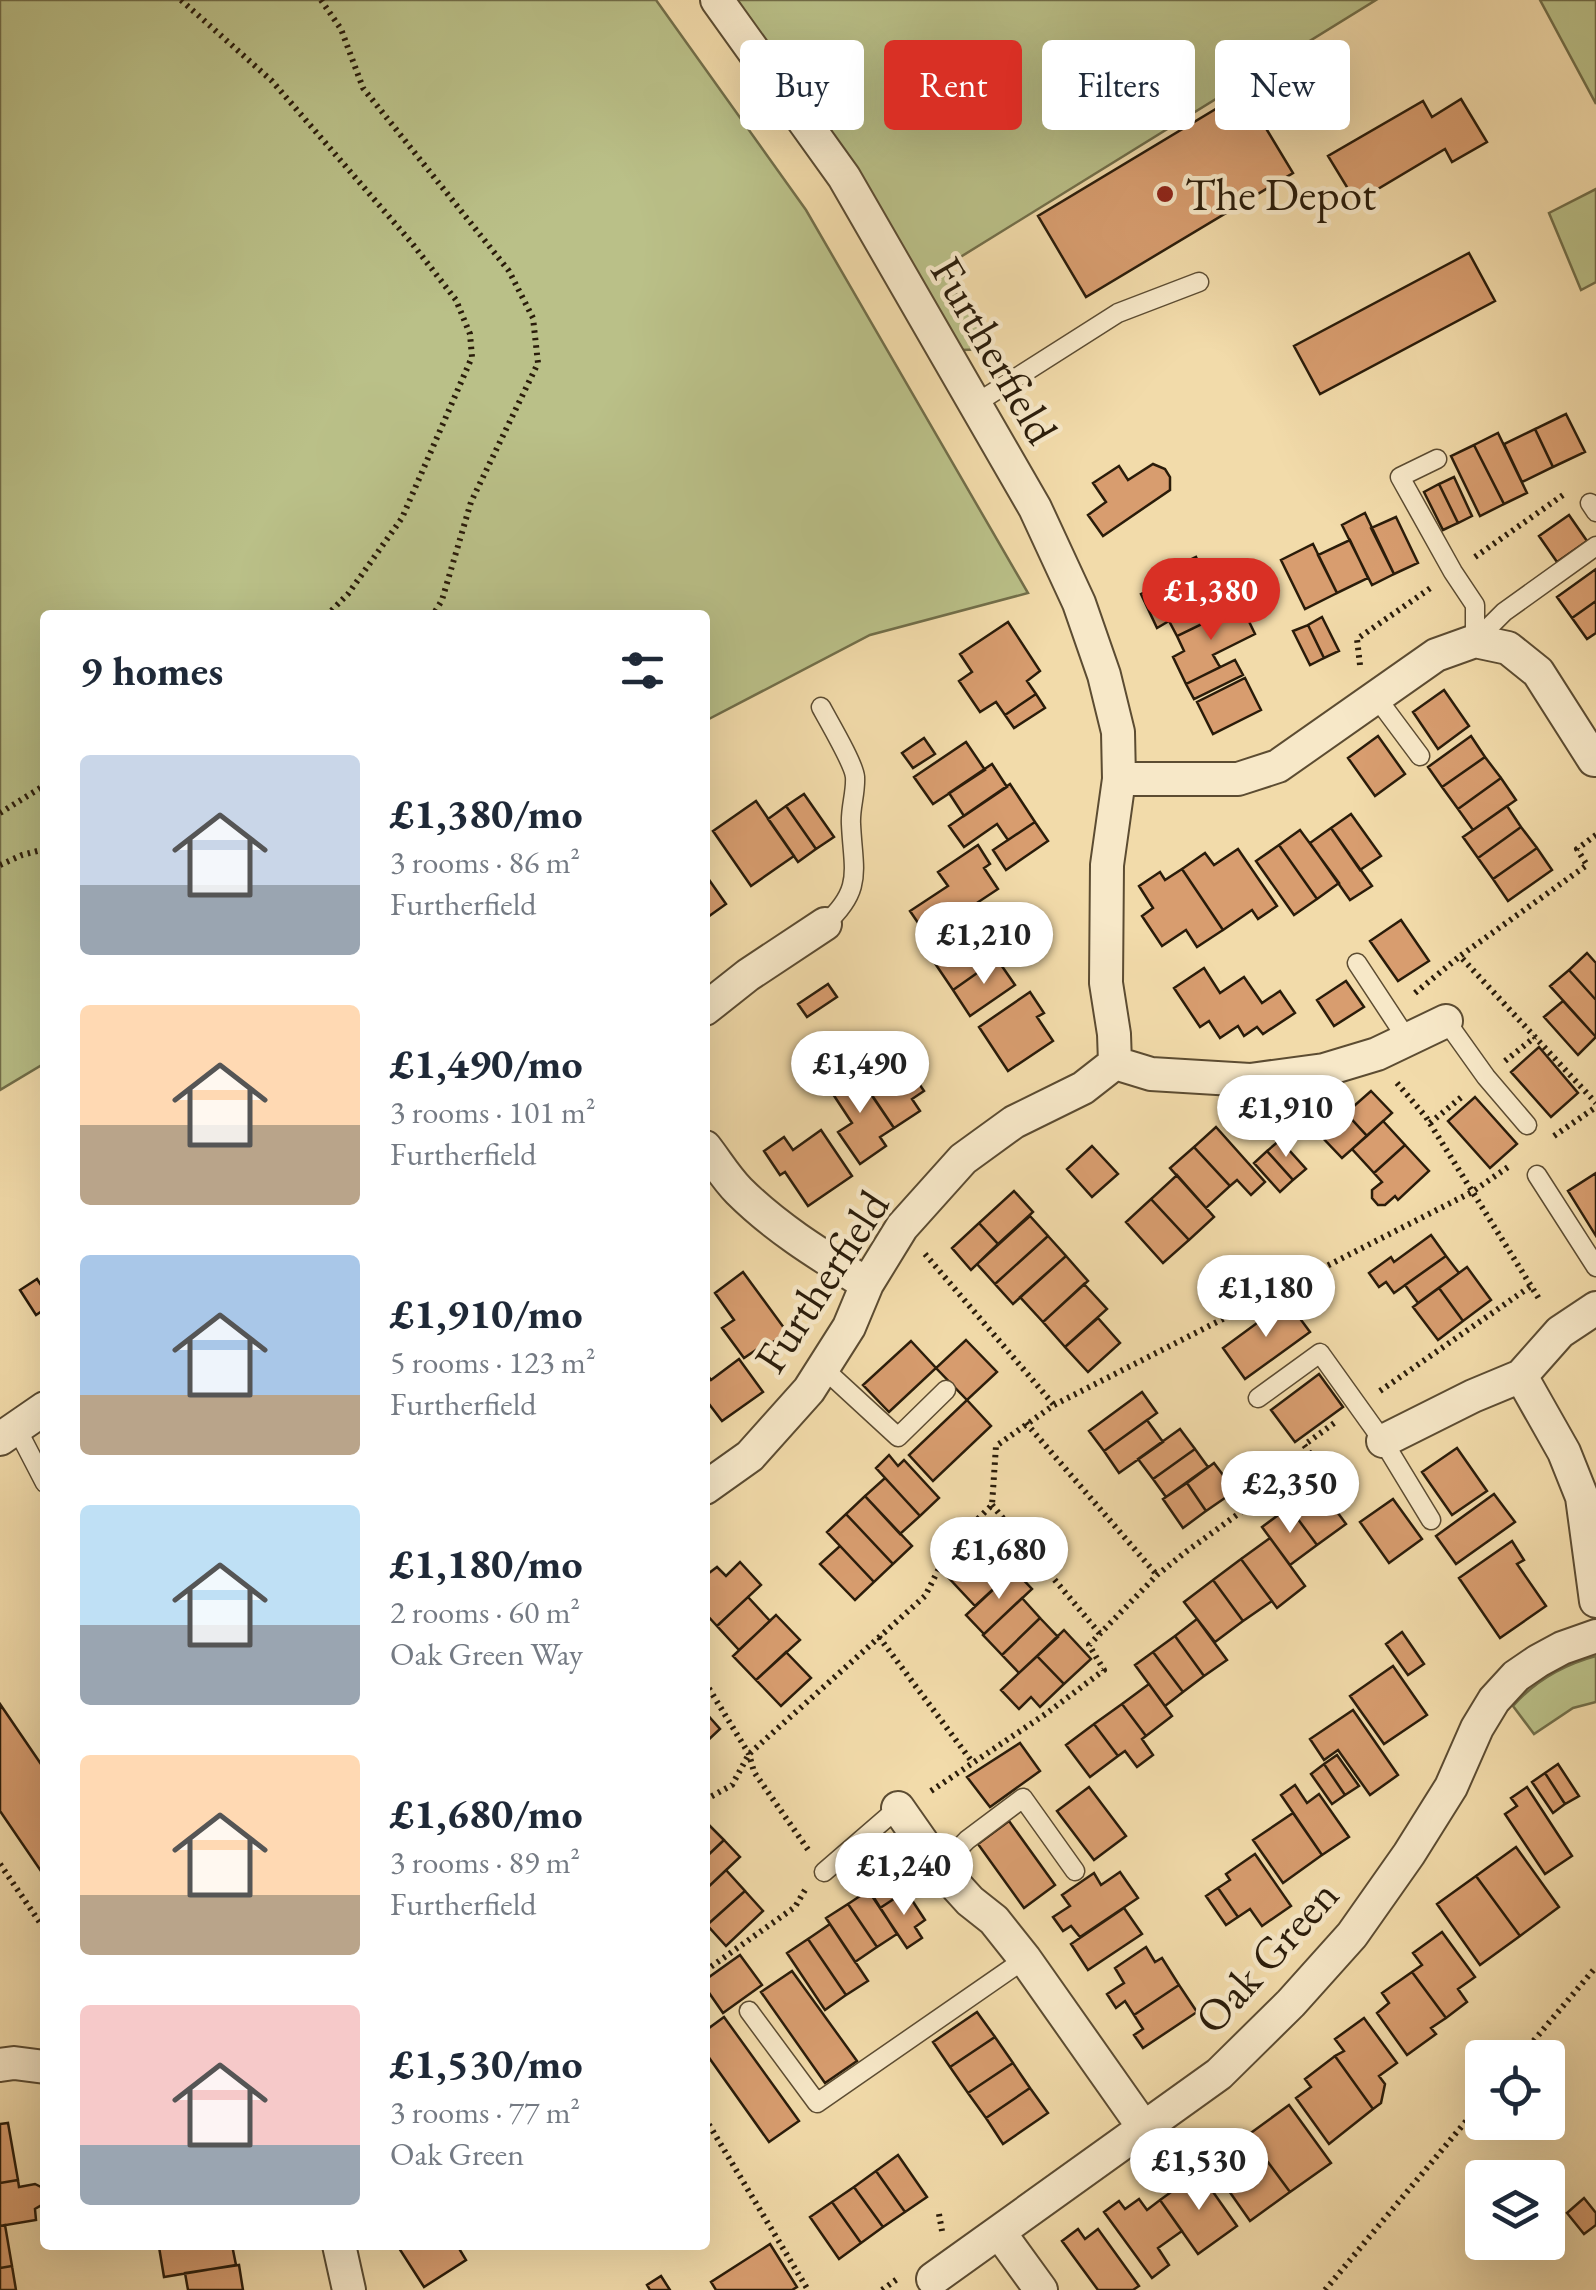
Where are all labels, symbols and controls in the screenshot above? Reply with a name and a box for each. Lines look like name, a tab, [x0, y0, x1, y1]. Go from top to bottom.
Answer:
chip: Buy	[740, 40, 864, 130]
chip: Rent	[884, 40, 1022, 130]
chip: Filters	[1042, 40, 1195, 130]
chip: New	[1215, 40, 1350, 130]
place label: The Depot	[1185, 165, 1376, 223]
marker: The Depot	[1154, 183, 1176, 205]
street label: Furtherfield	[918, 246, 1072, 454]
pin: £1,380	[1130, 558, 1292, 643]
text: £1,380	[1164, 569, 1258, 611]
text: 9 homes	[80, 643, 223, 698]
icon: filters	[615, 643, 670, 698]
text: £1,380/mo	[390, 786, 583, 841]
icon: home	[160, 795, 280, 915]
text: 3 rooms · 86 m²	[390, 841, 580, 883]
text: Furtherfield	[390, 883, 537, 925]
pin: £1,210	[903, 902, 1065, 987]
text: £1,210	[937, 913, 1031, 955]
pin: £1,490	[779, 1031, 941, 1116]
text: £1,490/mo	[390, 1036, 583, 1091]
text: £1,490	[813, 1042, 907, 1084]
icon: home	[160, 1045, 280, 1165]
pin: £1,910	[1205, 1075, 1367, 1160]
text: £1,910	[1239, 1086, 1333, 1128]
text: 3 rooms · 101 m²	[390, 1091, 596, 1133]
text: Furtherfield	[390, 1133, 537, 1175]
street label: Furtherfield	[741, 1179, 902, 1383]
pin: £1,180	[1185, 1255, 1347, 1340]
text: £1,180	[1219, 1266, 1313, 1308]
text: £1,910/mo	[390, 1286, 583, 1341]
icon: home	[160, 1295, 280, 1415]
text: 5 rooms · 123 m²	[390, 1341, 596, 1383]
text: Furtherfield	[390, 1383, 537, 1425]
pin: £2,350	[1209, 1451, 1371, 1536]
text: £2,350	[1243, 1462, 1337, 1504]
pin: £1,680	[918, 1517, 1080, 1602]
text: £1,680	[952, 1528, 1046, 1570]
text: £1,180/mo	[390, 1536, 583, 1591]
icon: home	[160, 1545, 280, 1665]
text: 2 rooms · 60 m²	[390, 1591, 580, 1633]
text: Oak Green Way	[390, 1633, 583, 1675]
text: £1,680/mo	[390, 1786, 583, 1841]
icon: home	[160, 1795, 280, 1915]
pin: £1,240	[823, 1833, 985, 1918]
text: 3 rooms · 89 m²	[390, 1841, 580, 1883]
text: £1,240	[857, 1844, 951, 1886]
street label: Oak Green	[1181, 1867, 1351, 2045]
text: Furtherfield	[390, 1883, 537, 1925]
text: £1,530/mo	[390, 2036, 583, 2091]
map controls	[1465, 2040, 1565, 2260]
button: locate	[1465, 2040, 1565, 2140]
icon: home	[160, 2045, 280, 2165]
text: 3 rooms · 77 m²	[390, 2091, 580, 2133]
pin: £1,530	[1118, 2128, 1280, 2213]
text: Oak Green	[390, 2133, 524, 2175]
text: £1,530	[1152, 2139, 1246, 2181]
button: layers	[1465, 2160, 1565, 2260]

